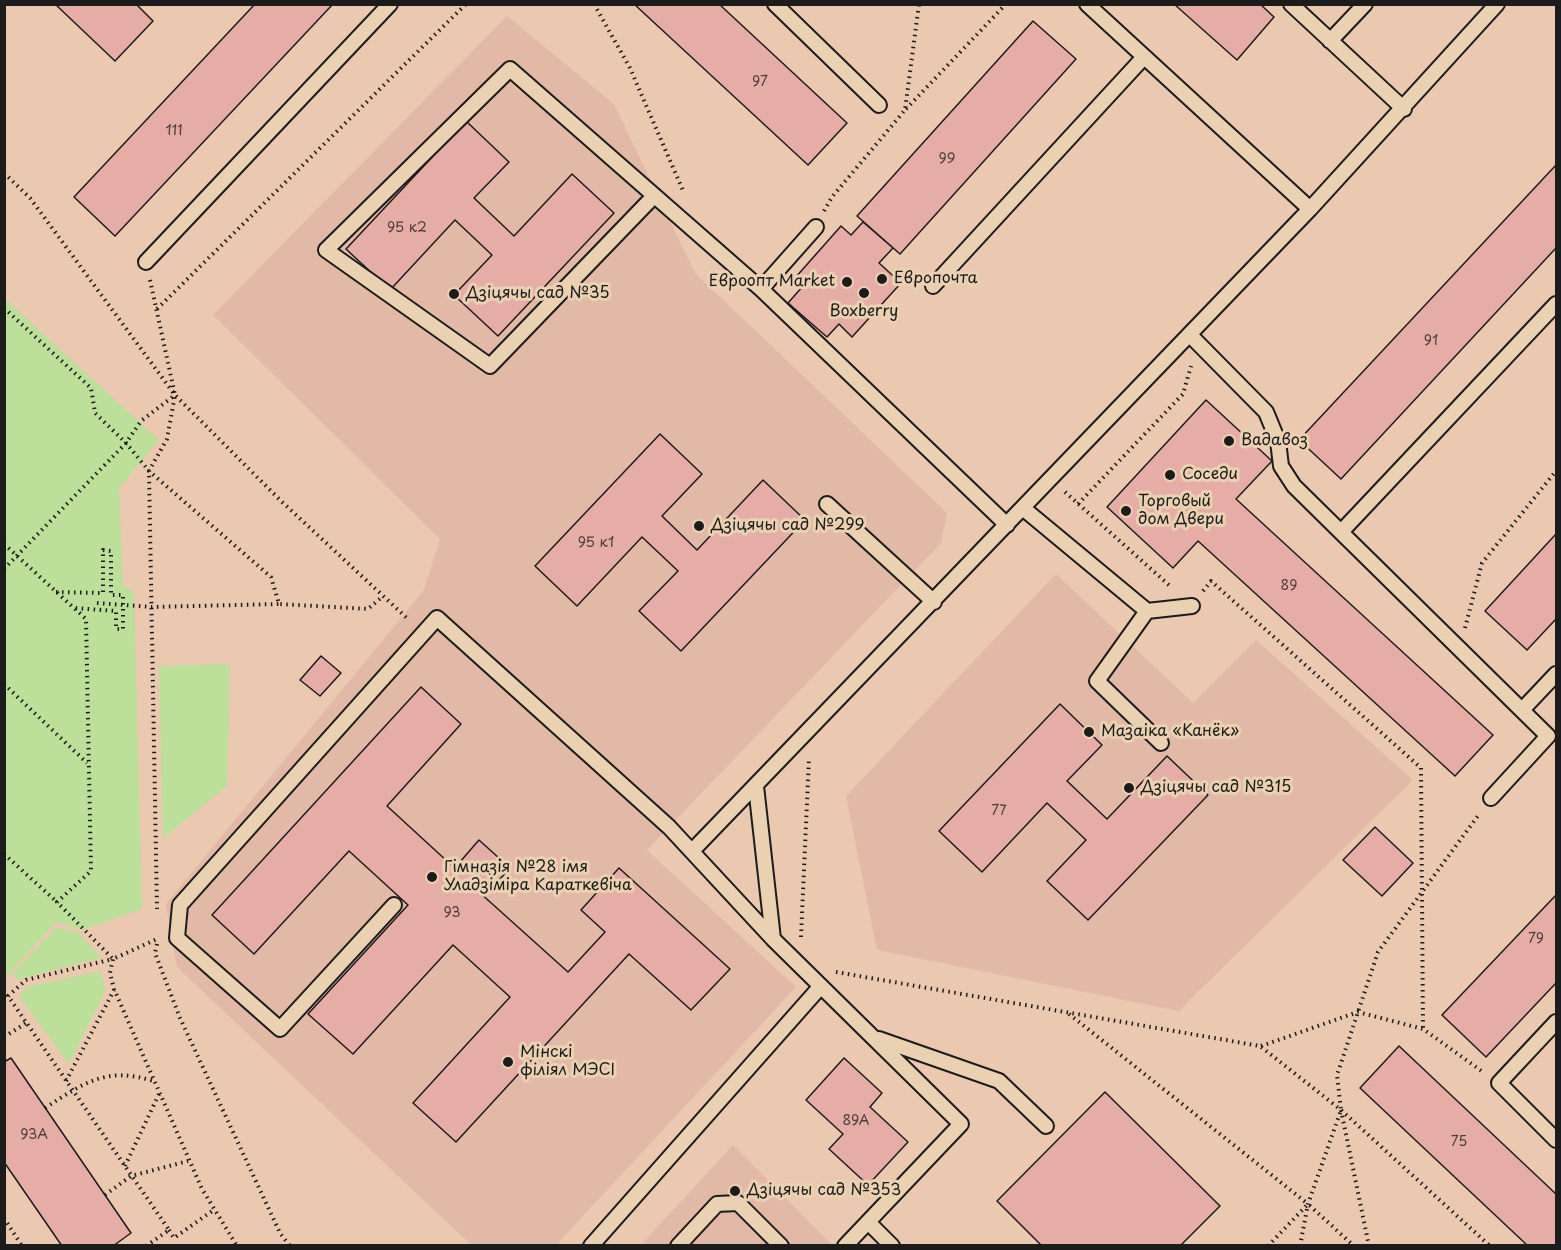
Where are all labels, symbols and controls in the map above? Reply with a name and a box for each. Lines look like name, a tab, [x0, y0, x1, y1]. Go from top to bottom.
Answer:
house number: 97	[752, 74, 768, 90]
house number: 111	[165, 123, 183, 139]
house number: 99	[938, 151, 956, 167]
house number: 95 к2	[387, 220, 427, 236]
place label: Европочта	[894, 269, 977, 289]
place label: Евроопт Market	[709, 272, 835, 292]
marker: Европочта	[875, 272, 889, 286]
marker: Евроопт Market	[840, 275, 854, 289]
place label: Дзіцячы сад №35	[466, 284, 610, 304]
marker: Boxberry	[857, 286, 871, 300]
marker: Дзіцячы сад №35	[447, 287, 461, 301]
place label: Boxberry	[829, 302, 899, 322]
house number: 91	[1424, 333, 1438, 349]
place label: Вадавоз	[1241, 431, 1308, 451]
marker: Вадавоз	[1222, 434, 1236, 448]
place label: Соседи	[1182, 465, 1238, 485]
marker: Соседи	[1163, 468, 1177, 482]
place label: Торговый дом Двери	[1138, 492, 1224, 530]
marker: Торговый дом Двери	[1119, 504, 1133, 518]
place label: Дзіцячы сад №299	[711, 516, 865, 536]
marker: Дзіцячы сад №299	[692, 519, 706, 533]
house number: 95 к1	[578, 535, 614, 551]
house number: 89	[1281, 578, 1297, 594]
place label: Мазаіка «Канёк»	[1101, 722, 1239, 742]
marker: Мазаіка «Канёк»	[1082, 725, 1096, 739]
place label: Дзіцячы сад №315	[1141, 778, 1291, 798]
marker: Дзіцячы сад №315	[1122, 781, 1136, 795]
house number: 77	[991, 803, 1007, 819]
place label: Гімназія №28 імя Уладзіміра Караткевіча	[444, 858, 632, 896]
marker: Гімназія №28 імя Уладзіміра Караткевіча	[425, 870, 439, 884]
house number: 93	[443, 905, 461, 921]
house number: 79	[1528, 931, 1544, 947]
place label: Мінскі філіял МЭСІ	[520, 1043, 615, 1081]
marker: Мінскі філіял МЭСІ	[501, 1055, 515, 1069]
house number: 89А	[842, 1113, 870, 1129]
house number: 93А	[20, 1127, 48, 1143]
house number: 75	[1451, 1134, 1467, 1150]
place label: Дзіцячы сад №353	[747, 1181, 901, 1201]
marker: Дзіцячы сад №353	[728, 1184, 742, 1198]

